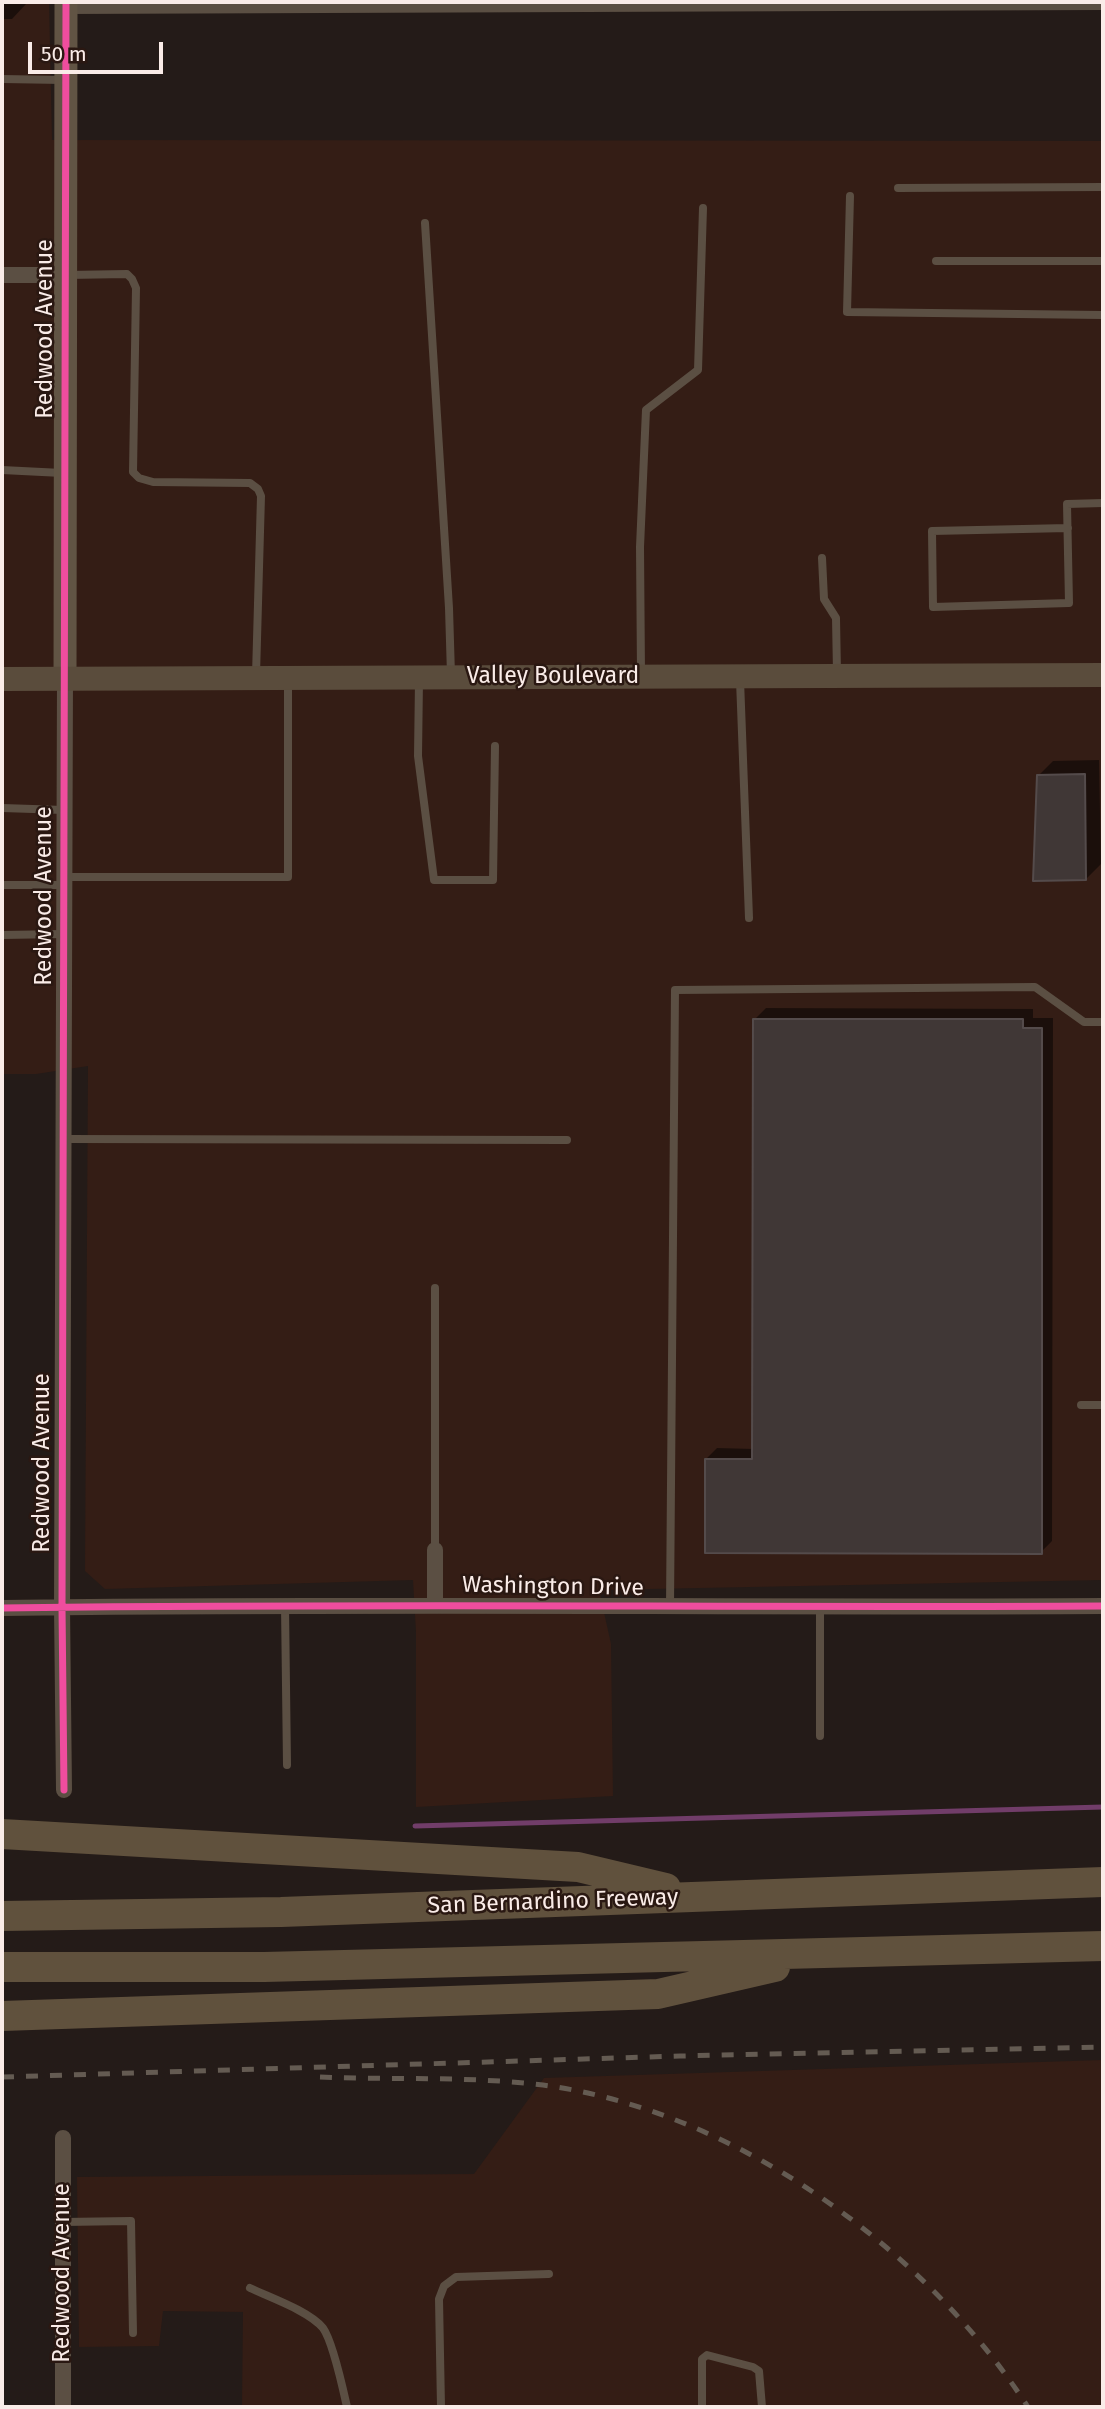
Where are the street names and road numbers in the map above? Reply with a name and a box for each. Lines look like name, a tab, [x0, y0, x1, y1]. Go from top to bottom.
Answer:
street label: Redwood Avenue	[32, 239, 60, 419]
street label: Valley Boulevard	[467, 663, 639, 691]
street label: Redwood Avenue	[31, 806, 59, 986]
street label: Redwood Avenue	[29, 1373, 57, 1553]
street label: Washington Drive	[462, 1572, 644, 1602]
street label: San Bernardino Freeway	[427, 1884, 679, 1920]
street label: Redwood Avenue	[49, 2183, 77, 2363]

